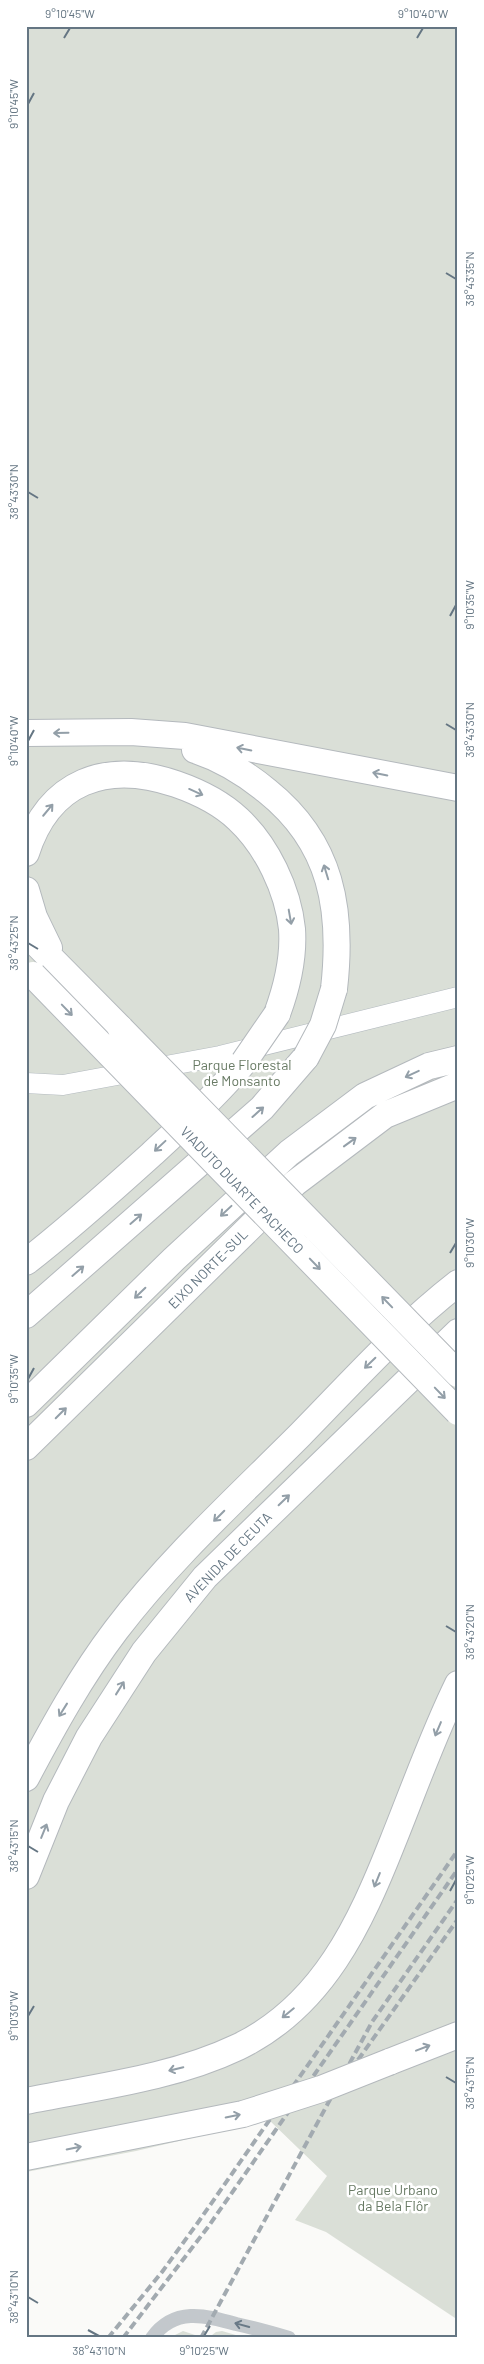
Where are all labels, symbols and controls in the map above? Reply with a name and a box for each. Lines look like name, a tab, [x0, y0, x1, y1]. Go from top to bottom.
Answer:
text: 9°10'45"W	[45, 6, 95, 20]
text: 9°10'40"W	[398, 6, 449, 20]
text: 9°10'45"W	[6, 79, 20, 129]
text: 38°43'35"N	[462, 252, 476, 307]
text: 38°43'30"N	[6, 464, 20, 520]
text: 9°10'35"W	[462, 580, 476, 630]
text: 38°43'30"N	[462, 702, 476, 758]
text: 9°10'40"W	[6, 715, 20, 766]
one-way arrow	[53, 728, 70, 738]
one-way arrow	[237, 743, 253, 753]
one-way arrow	[373, 769, 389, 779]
one-way arrow	[188, 788, 203, 798]
one-way arrow	[43, 804, 54, 817]
one-way arrow	[320, 864, 330, 880]
one-way arrow	[285, 909, 295, 925]
text: 38°43'25"N	[6, 915, 20, 971]
one-way arrow	[61, 1003, 73, 1016]
park label: Parque Florestal de Monsanto	[192, 1056, 292, 1089]
one-way arrow	[405, 1070, 420, 1080]
one-way arrow	[252, 1106, 265, 1118]
street label: VIADUTO DUARTE PACHECO	[177, 1122, 308, 1257]
one-way arrow	[343, 1137, 356, 1148]
one-way arrow	[154, 1140, 167, 1152]
one-way arrow	[220, 1205, 232, 1217]
one-way arrow	[130, 1213, 143, 1225]
text: 9°10'30"W	[462, 1218, 476, 1268]
street label: EIXO NORTE-SUL	[164, 1225, 251, 1312]
one-way arrow	[308, 1258, 320, 1270]
one-way arrow	[71, 1265, 84, 1277]
one-way arrow	[133, 1287, 146, 1299]
one-way arrow	[381, 1296, 393, 1308]
text: 9°10'35"W	[6, 1354, 20, 1404]
one-way arrow	[364, 1357, 376, 1369]
one-way arrow	[434, 1387, 446, 1400]
one-way arrow	[55, 1407, 68, 1419]
one-way arrow	[278, 1494, 291, 1506]
street label: AVENIDA DE CEUTA	[180, 1508, 275, 1605]
one-way arrow	[213, 1510, 225, 1522]
text: 38°43'20"N	[462, 1604, 476, 1660]
one-way arrow	[115, 1681, 125, 1695]
one-way arrow	[58, 1703, 68, 1717]
one-way arrow	[433, 1721, 443, 1736]
text: 38°43'15"N	[6, 1819, 20, 1873]
one-way arrow	[39, 1824, 49, 1839]
text: 9°10'25"W	[462, 1855, 476, 1905]
one-way arrow	[372, 1872, 382, 1887]
text: 9°10'30"W	[6, 1991, 20, 2041]
one-way arrow	[282, 2008, 295, 2019]
one-way arrow	[416, 2043, 431, 2052]
text: 38°43'15"N	[462, 2056, 476, 2110]
one-way arrow	[169, 2065, 185, 2074]
one-way arrow	[225, 2111, 241, 2120]
one-way arrow	[66, 2142, 82, 2152]
park label: Parque Urbano da Bela Flôr	[348, 2181, 438, 2214]
text: 38°43'10"N	[6, 2270, 20, 2324]
one-way arrow	[235, 2320, 251, 2330]
text: 38°43'10"N	[72, 2343, 126, 2357]
text: 9°10'25"W	[179, 2343, 229, 2357]

